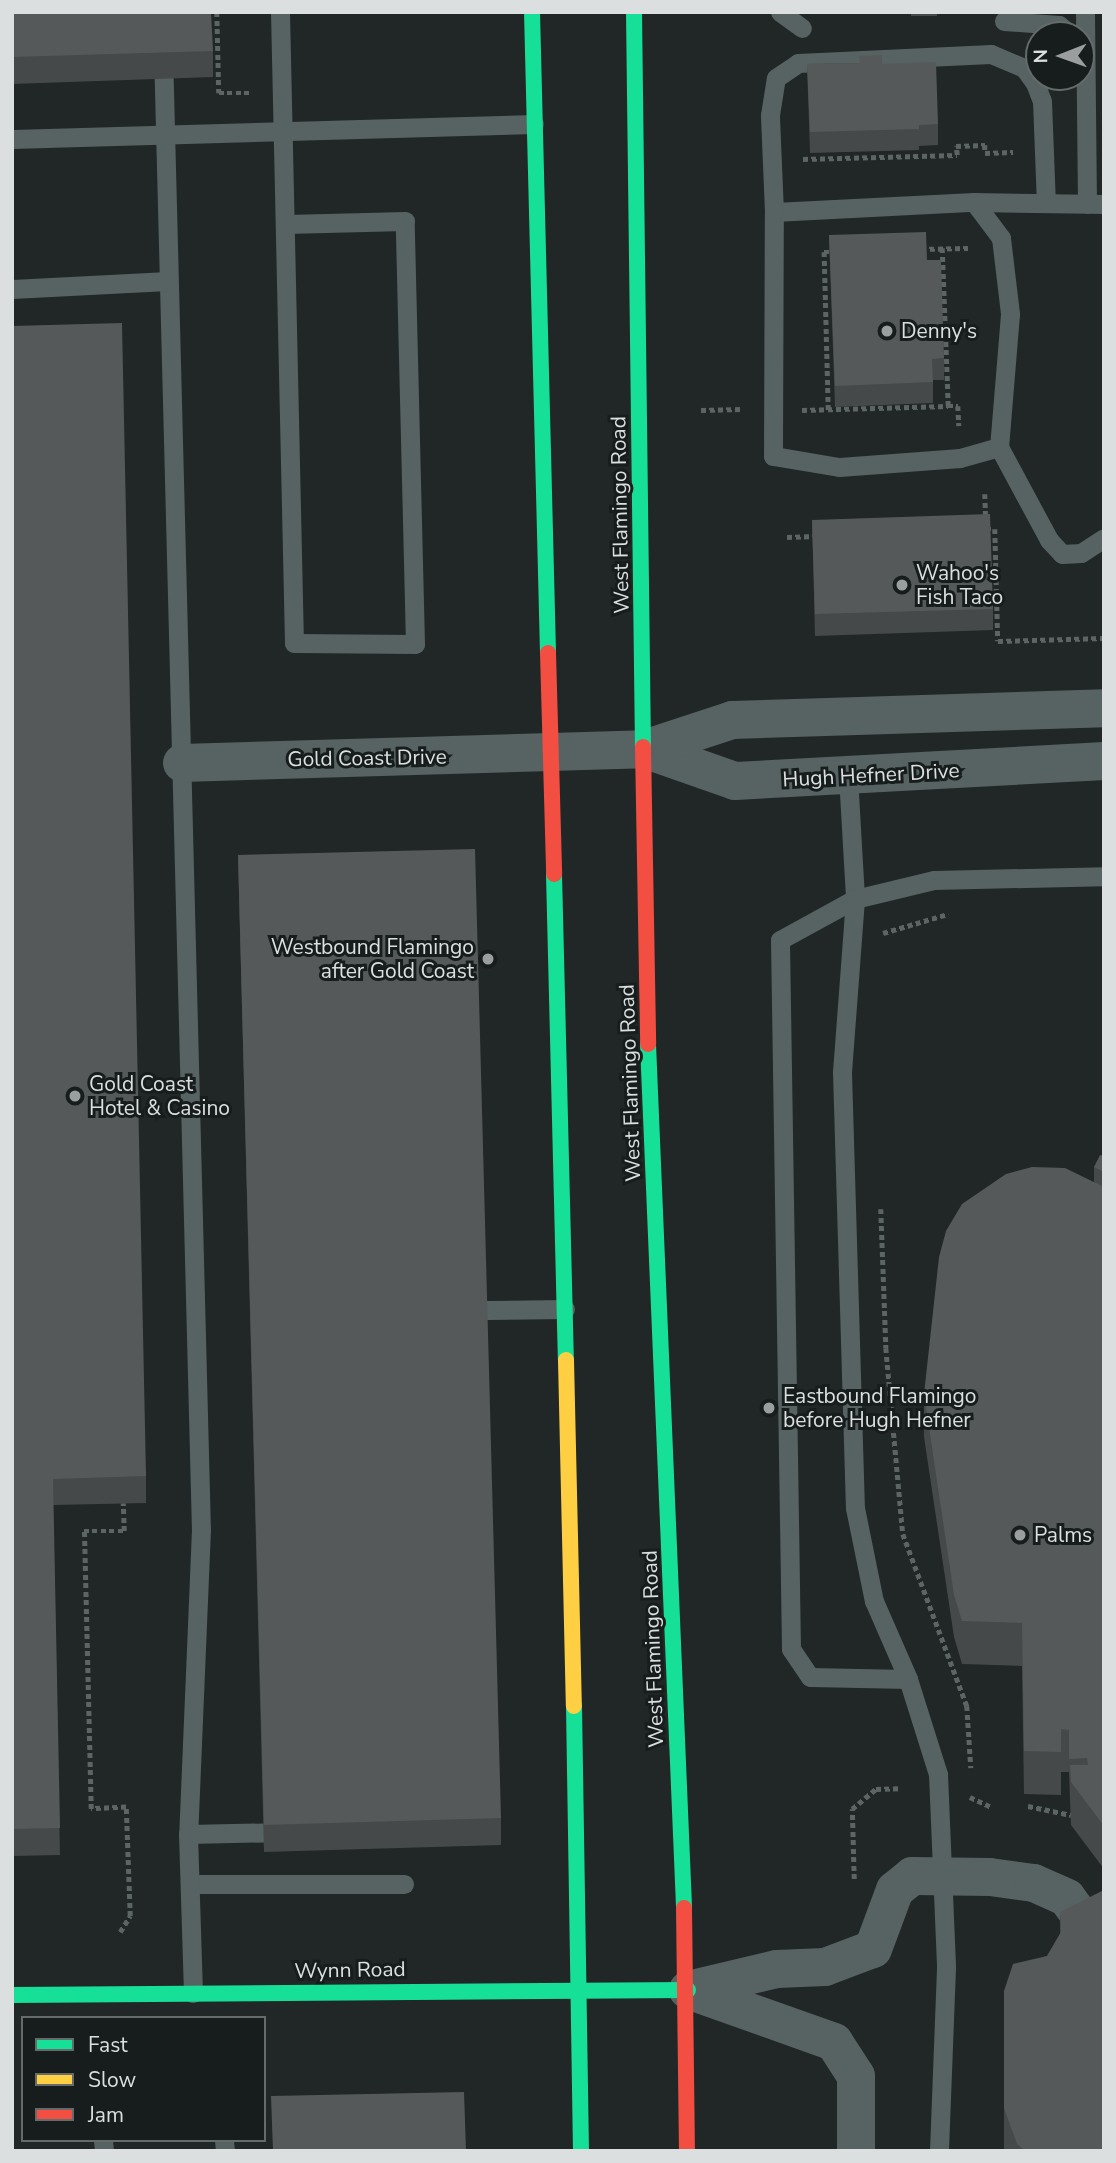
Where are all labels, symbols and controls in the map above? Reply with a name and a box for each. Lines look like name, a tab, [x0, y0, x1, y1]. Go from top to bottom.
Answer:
north arrow	[1025, 21, 1095, 91]
text: N	[1028, 49, 1054, 64]
place label: Denny's	[901, 318, 977, 344]
marker: Denny's	[879, 323, 895, 339]
street label: West Flamingo Road	[606, 416, 634, 614]
place label: Wahoo's Fish Taco	[916, 560, 1003, 610]
marker: Wahoo's Fish Taco	[894, 577, 910, 593]
street label: Gold Coast Drive	[287, 744, 447, 772]
street label: Hugh Hefner Drive	[782, 758, 960, 792]
place label: Westbound Flamingo after Gold Coast	[271, 934, 474, 984]
marker: Westbound Flamingo after Gold Coast	[480, 951, 496, 967]
street label: West Flamingo Road	[614, 984, 646, 1182]
place label: Gold Coast Hotel & Casino	[89, 1071, 230, 1121]
marker: Gold Coast Hotel & Casino	[67, 1088, 83, 1104]
place label: Eastbound Flamingo before Hugh Hefner	[783, 1383, 976, 1433]
marker: Eastbound Flamingo before Hugh Hefner	[761, 1400, 777, 1416]
place label: Palms	[1034, 1522, 1092, 1548]
marker: Palms	[1012, 1527, 1028, 1543]
street label: West Flamingo Road	[637, 1550, 669, 1748]
street label: Wynn Road	[294, 1956, 406, 1984]
legend	[21, 2016, 266, 2142]
text: Fast	[88, 2031, 128, 2059]
text: Slow	[88, 2066, 136, 2094]
text: Jam	[88, 2101, 124, 2129]

